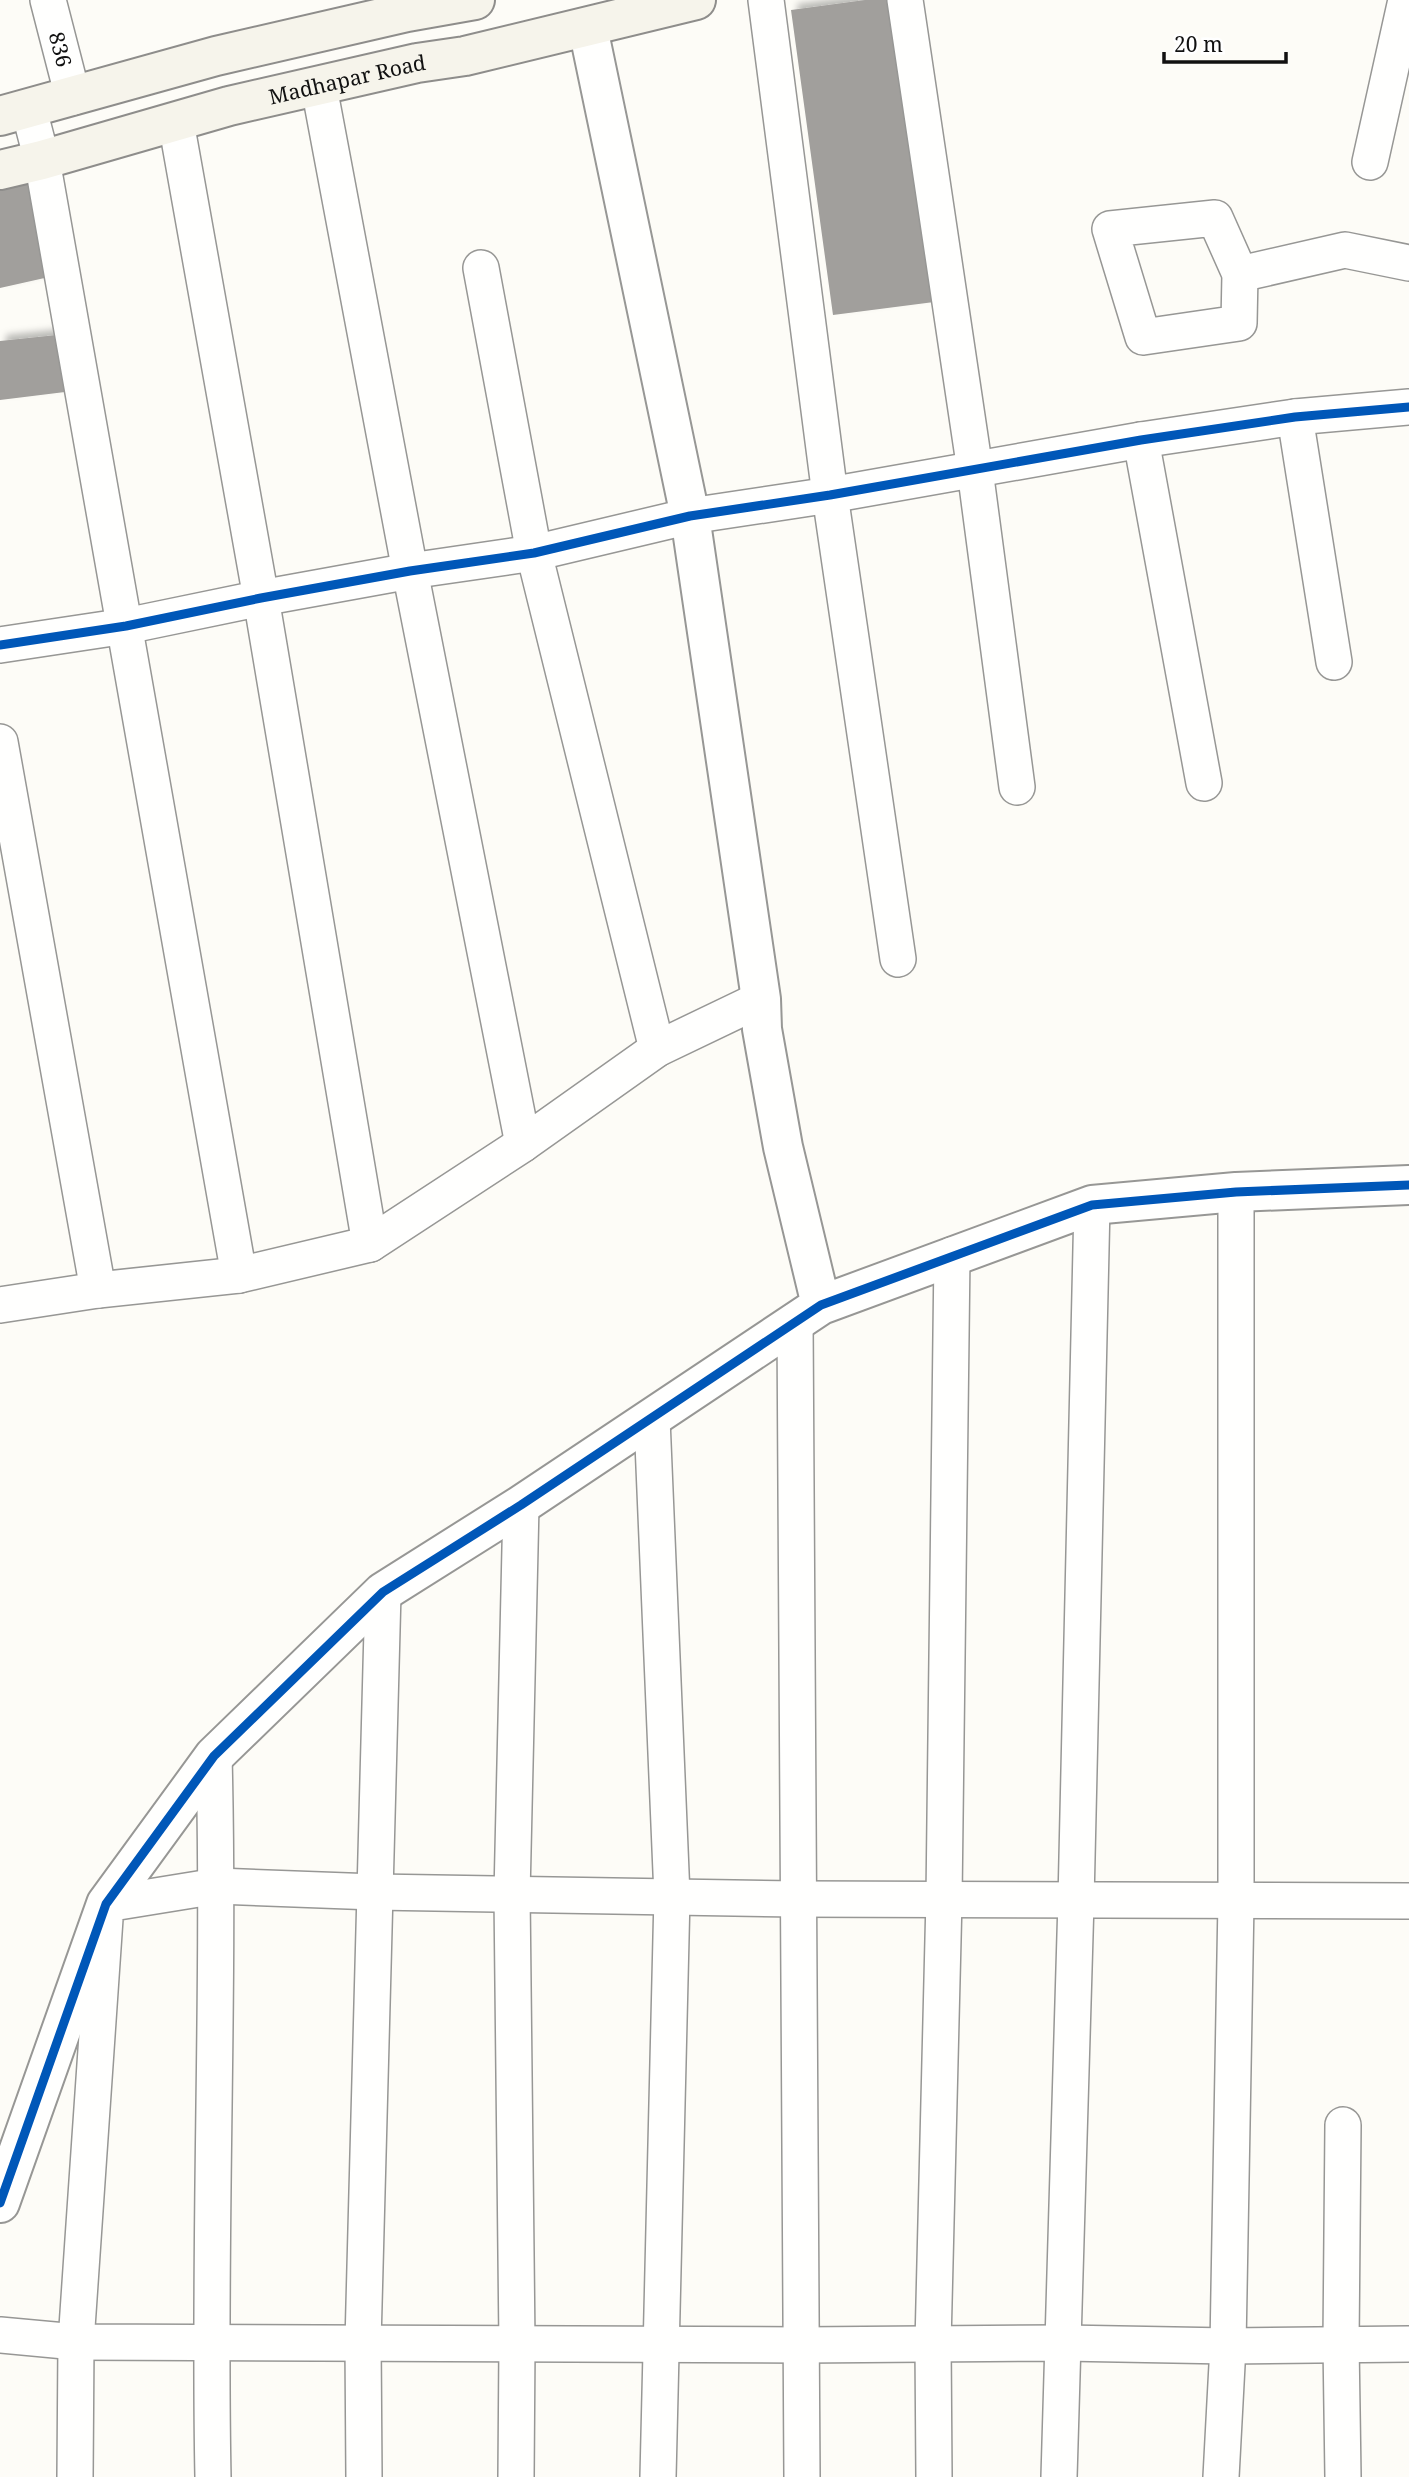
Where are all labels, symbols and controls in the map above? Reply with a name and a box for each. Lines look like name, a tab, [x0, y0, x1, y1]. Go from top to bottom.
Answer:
scale bar	[1164, 21, 1286, 65]
street label: 836	[43, 29, 79, 70]
text: 20 m	[1174, 30, 1223, 58]
street label: Madhapar Road	[266, 48, 428, 111]

